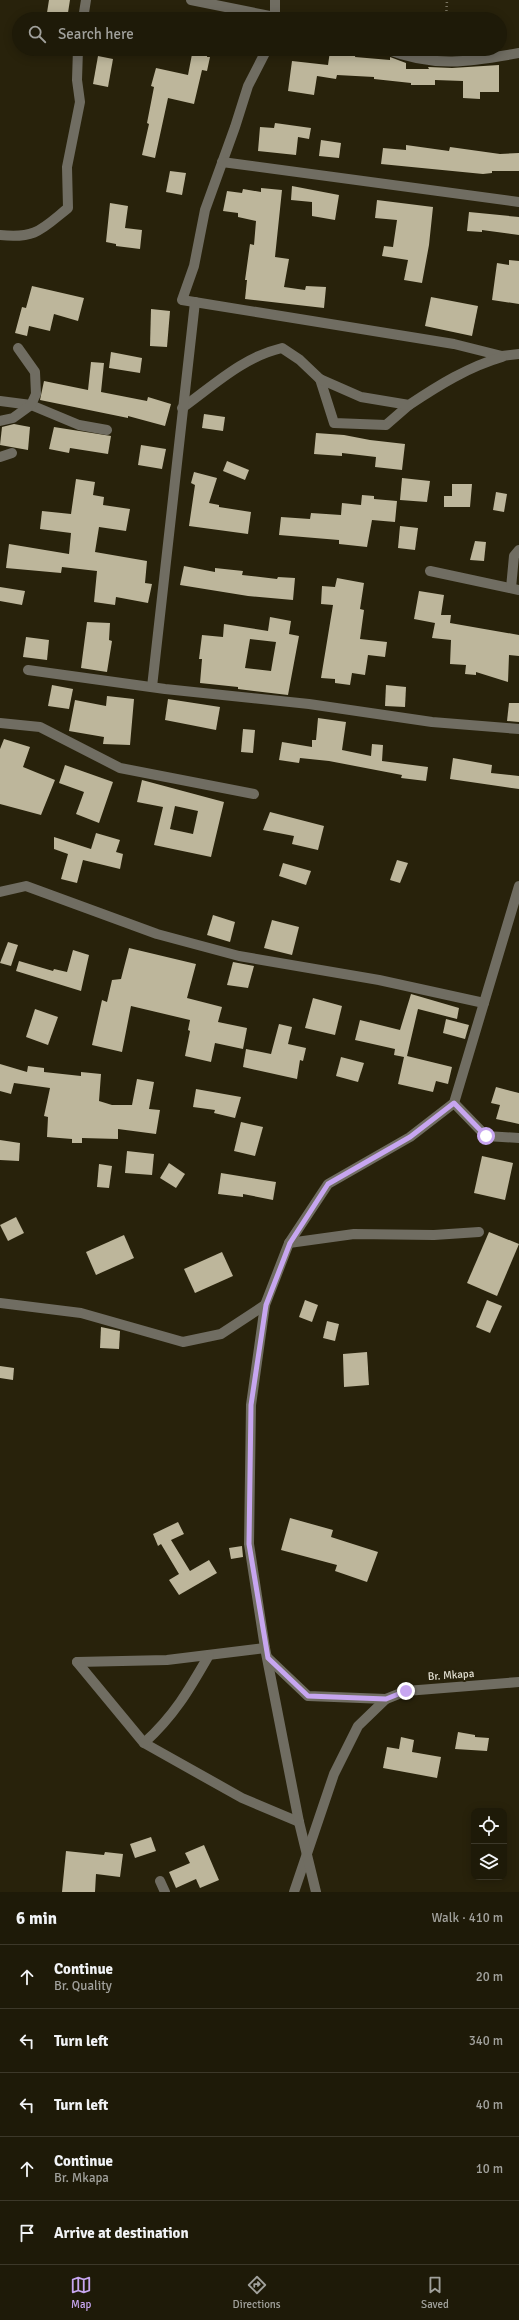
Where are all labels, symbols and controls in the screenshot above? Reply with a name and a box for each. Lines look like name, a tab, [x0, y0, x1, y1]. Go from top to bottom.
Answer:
search box	[12, 12, 507, 56]
icon: search	[26, 23, 48, 45]
text: Search here	[58, 25, 134, 43]
route start	[477, 1127, 495, 1145]
street label: Br. Mkapa	[427, 1667, 475, 1683]
route end	[397, 1682, 415, 1700]
map controls	[471, 1808, 507, 1880]
button: locate	[471, 1808, 507, 1844]
button: layers	[471, 1844, 507, 1880]
text: 6 min	[16, 1908, 57, 1929]
text: Walk · 410 m	[432, 1910, 503, 1926]
text: Continue	[54, 1960, 113, 1978]
icon: ahead	[16, 1966, 38, 1988]
text: 20 m	[476, 1969, 503, 1985]
text: Br. Quality	[54, 1978, 112, 1994]
icon: left	[16, 2030, 38, 2052]
text: Turn left	[54, 2032, 108, 2050]
text: 340 m	[469, 2033, 503, 2049]
icon: left	[16, 2094, 38, 2116]
text: Turn left	[54, 2096, 108, 2114]
text: 40 m	[476, 2097, 503, 2113]
text: Continue	[54, 2152, 113, 2170]
icon: ahead	[16, 2158, 38, 2180]
text: 10 m	[476, 2161, 503, 2177]
text: Br. Mkapa	[54, 2170, 109, 2186]
icon: arrive	[16, 2222, 38, 2244]
text: Arrive at destination	[54, 2224, 189, 2242]
tab: Map	[70, 2274, 92, 2311]
tab: Directions	[233, 2274, 281, 2311]
tab: Saved	[421, 2274, 449, 2311]

